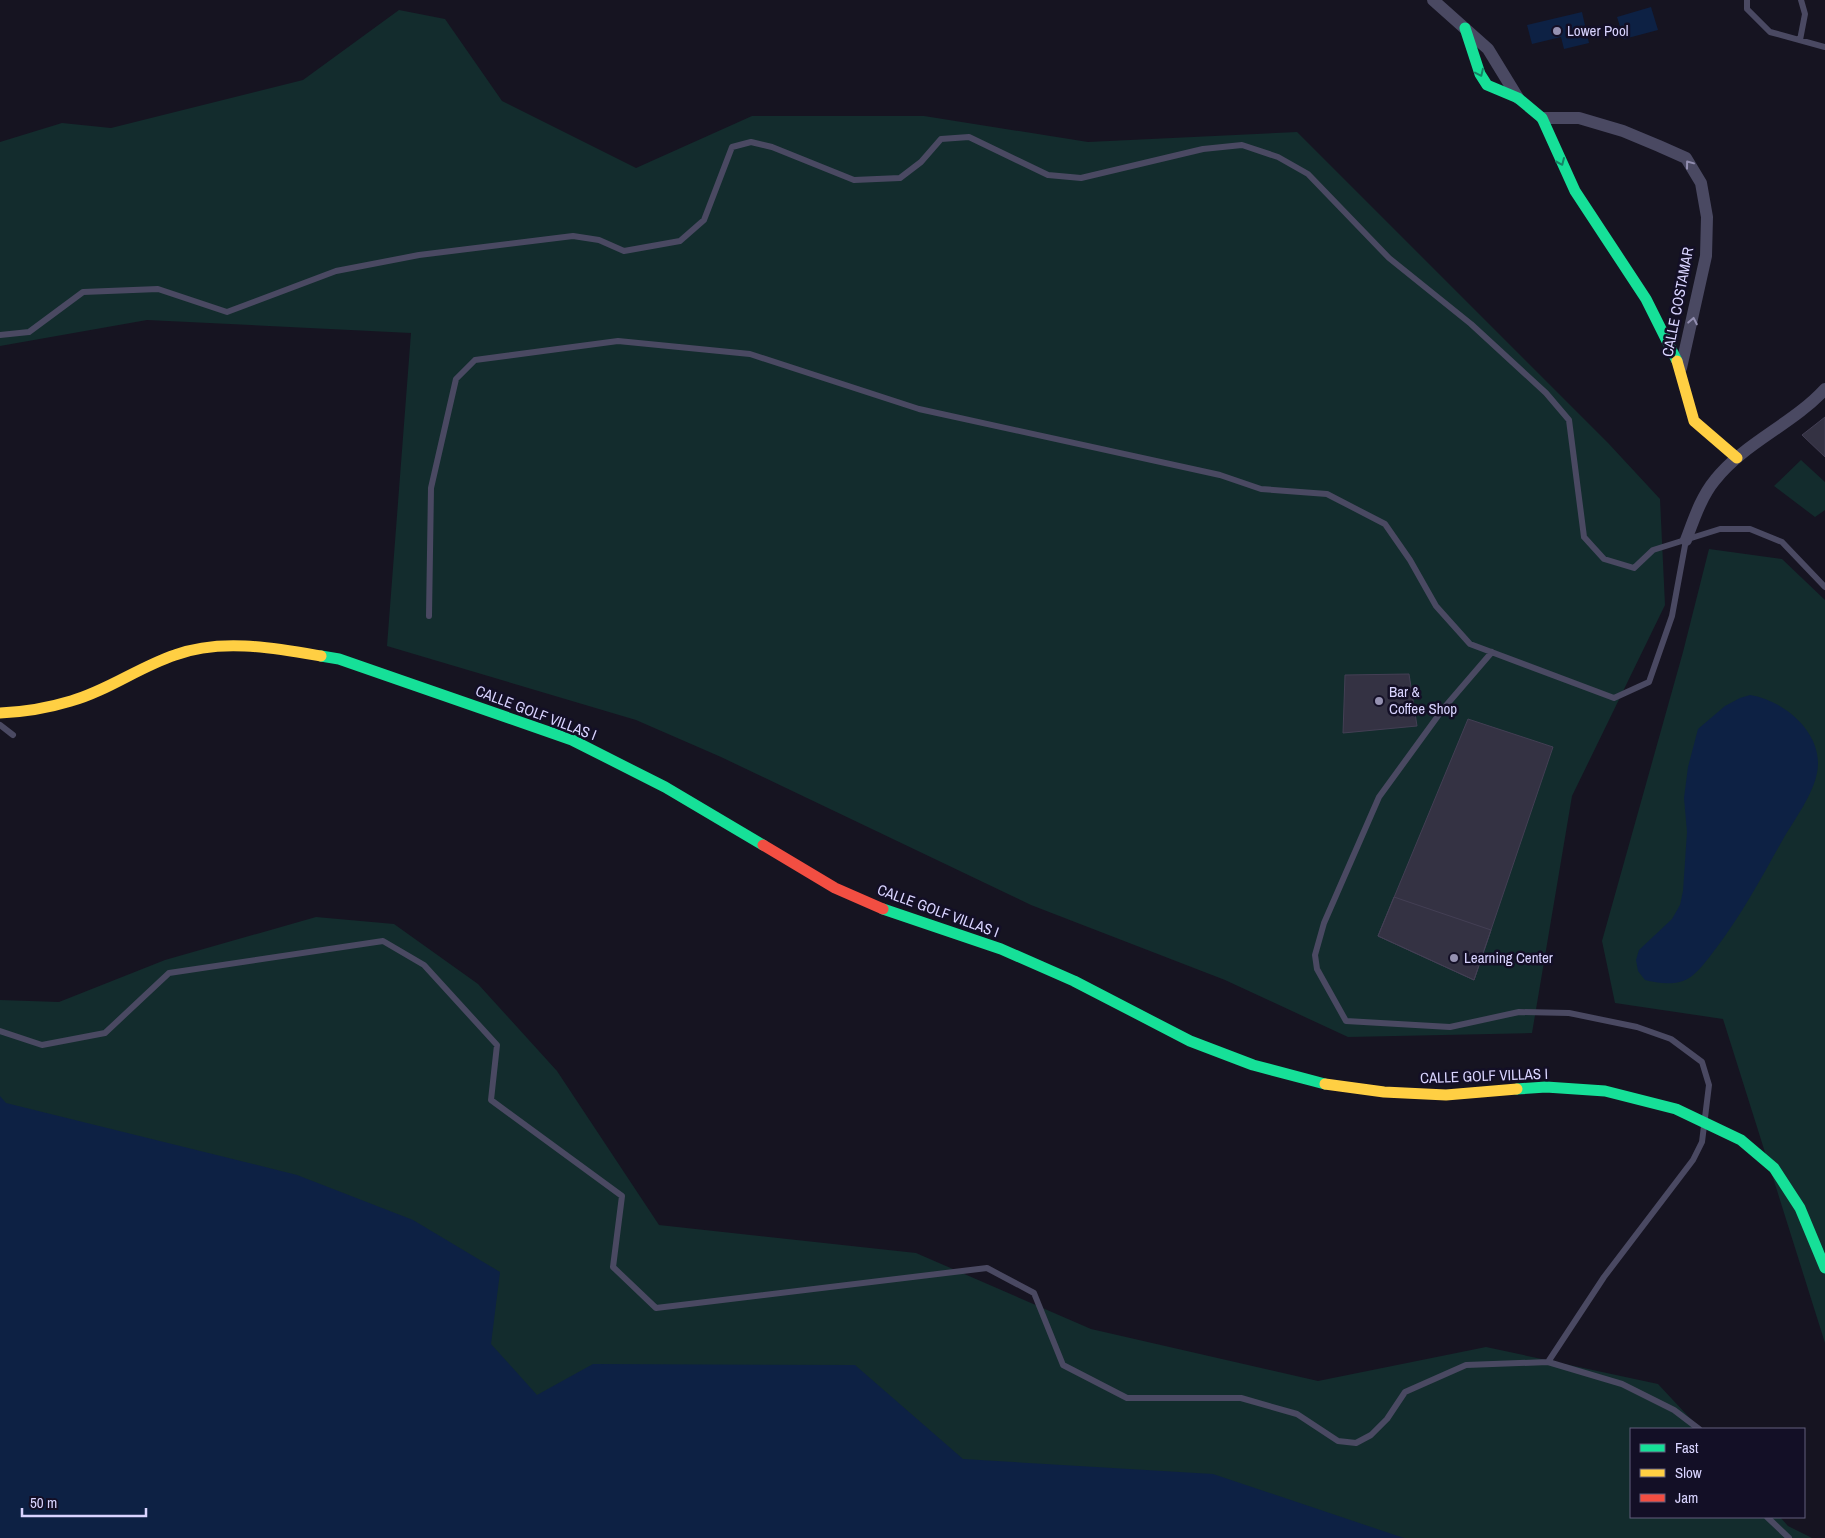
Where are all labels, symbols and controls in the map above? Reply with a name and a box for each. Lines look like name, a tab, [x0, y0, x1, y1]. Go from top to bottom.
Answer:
place label: Lower Pool	[1567, 20, 1629, 41]
marker: Lower Pool	[1551, 25, 1563, 37]
one-way arrow	[1474, 68, 1485, 77]
one-way arrow	[1555, 157, 1566, 166]
one-way arrow	[1686, 160, 1695, 170]
street label: CALLE COSTAMAR	[1657, 245, 1698, 358]
one-way arrow	[1687, 316, 1698, 325]
street label: CALLE GOLF VILLAS I	[473, 680, 600, 745]
place label: Bar & Coffee Shop	[1389, 681, 1457, 719]
marker: Bar & Coffee Shop	[1373, 695, 1385, 707]
street label: CALLE GOLF VILLAS I	[874, 879, 1002, 942]
place label: Learning Center	[1464, 947, 1553, 968]
marker: Learning Center	[1448, 952, 1460, 964]
street label: CALLE GOLF VILLAS I	[1420, 1063, 1548, 1088]
legend	[1630, 1428, 1805, 1518]
text: Fast	[1675, 1437, 1699, 1458]
text: Slow	[1675, 1462, 1702, 1483]
scale bar	[22, 1486, 146, 1518]
text: Jam	[1675, 1487, 1698, 1508]
text: 50 m	[30, 1492, 57, 1513]

